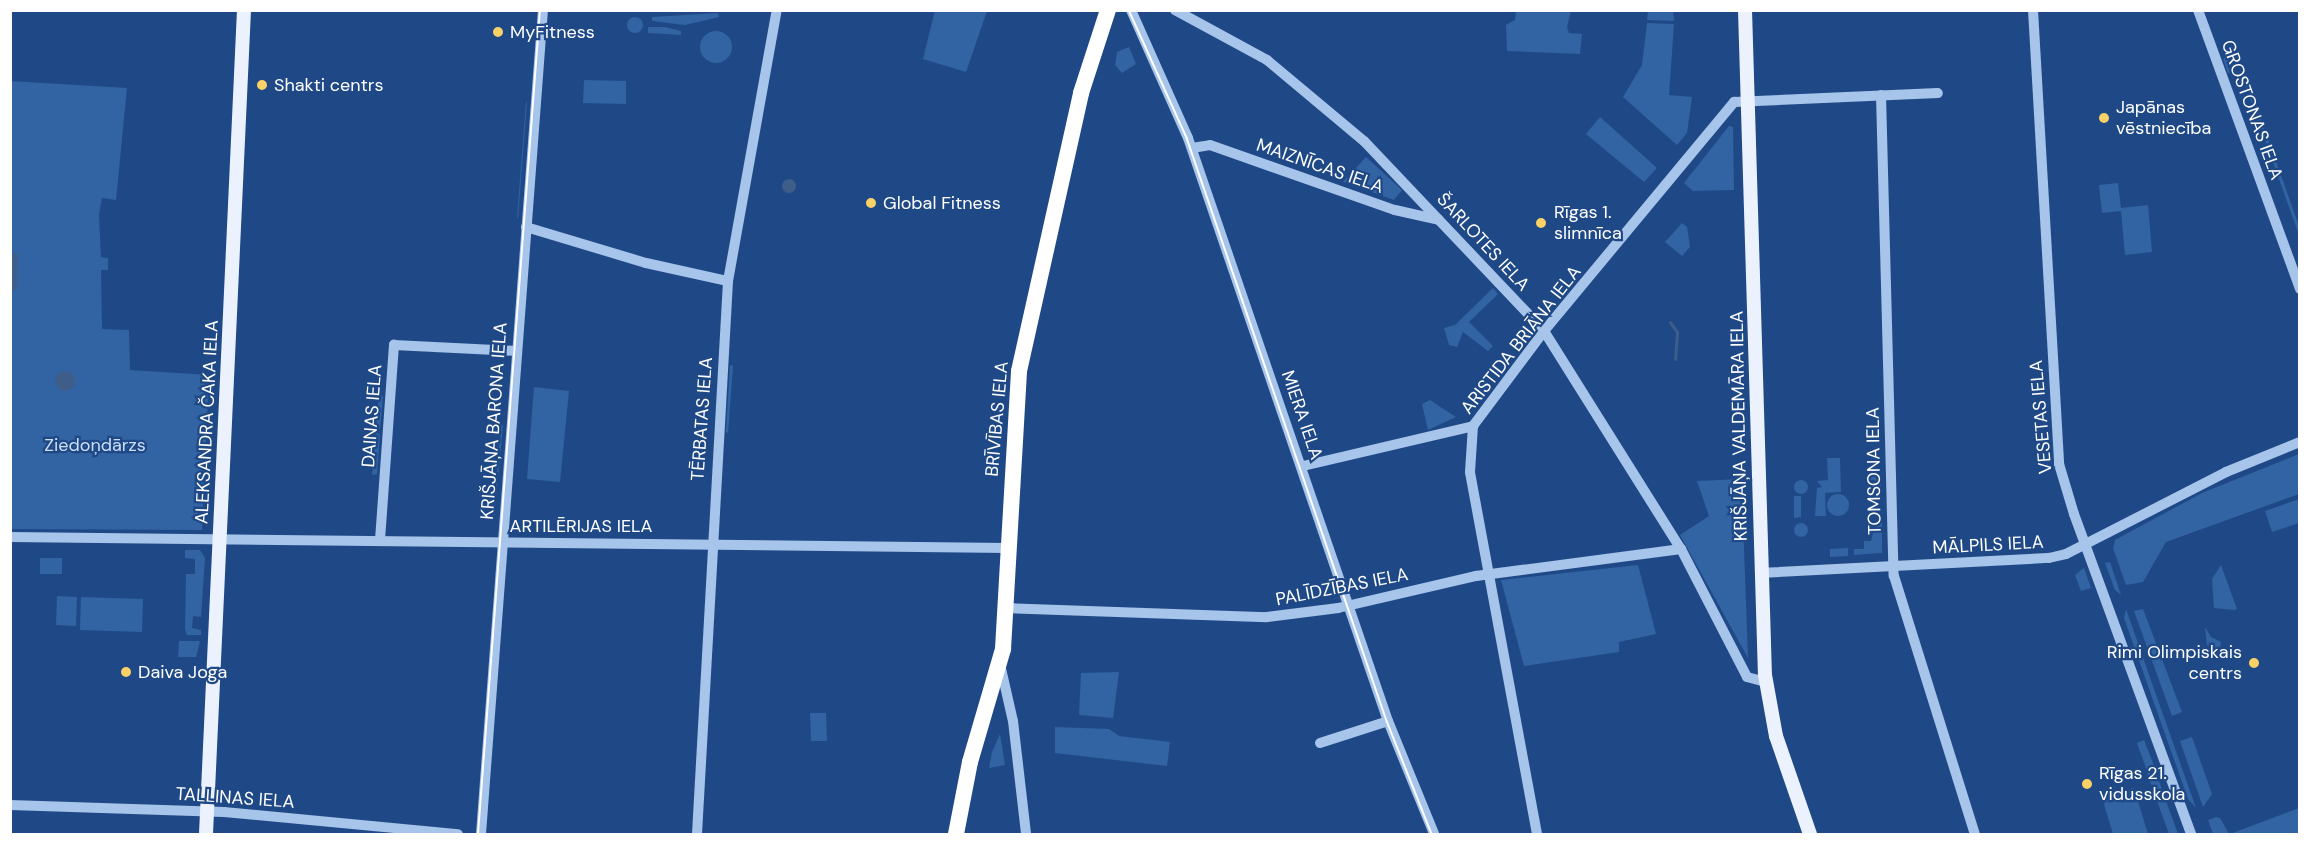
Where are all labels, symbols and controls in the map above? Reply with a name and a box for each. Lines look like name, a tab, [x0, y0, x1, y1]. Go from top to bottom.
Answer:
place label: MyFitness	[510, 21, 595, 43]
marker: MyFitness	[491, 25, 505, 39]
street label: GROSTONAS IELA	[2217, 37, 2287, 183]
place label: Shakti centrs	[274, 74, 383, 96]
marker: Shakti centrs	[255, 78, 269, 92]
place label: Japānas vēstniecība	[2116, 97, 2211, 140]
marker: Japānas vēstniecība	[2097, 111, 2111, 125]
street label: MAIZNĪCAS IELA	[1253, 134, 1387, 198]
street label: ŠARLOTES IELA	[1432, 189, 1534, 295]
place label: Global Fitness	[883, 192, 1001, 214]
marker: Global Fitness	[864, 196, 878, 210]
place label: Rīgas 1. slimnīca	[1554, 202, 1622, 244]
marker: Rīgas 1. slimnīca	[1532, 214, 1550, 232]
street label: ARISTIDA BRIĀNA IELA	[1456, 262, 1586, 418]
street label: KRIŠJĀŅA VALDEMĀRA IELA	[1726, 311, 1752, 541]
street label: ALEKSANDRA ČAKA IELA	[191, 319, 223, 525]
street label: KRIŠJĀŅA BARONA IELA	[476, 322, 512, 520]
street label: TĒRBATAS IELA	[687, 356, 717, 482]
street label: VESETAS IELA	[2025, 359, 2057, 475]
street label: BRĪVĪBAS IELA	[981, 360, 1013, 478]
street label: DAINAS IELA	[358, 364, 386, 468]
street label: MIERA IELA	[1277, 368, 1327, 462]
street label: TOMSONA IELA	[1862, 407, 1886, 535]
park label: Ziedoņdārzs	[44, 434, 146, 456]
street label: ARTILĒRIJAS IELA	[510, 515, 652, 537]
street label: MĀLPILS IELA	[1932, 531, 2044, 559]
street label: PALĪDZĪBAS IELA	[1274, 564, 1410, 610]
place label: Rimi Olimpiskais centrs	[2107, 642, 2242, 684]
marker: Rimi Olimpiskais centrs	[2247, 656, 2261, 670]
place label: Daiva Joga	[138, 661, 227, 683]
marker: Daiva Joga	[119, 665, 133, 679]
place label: Rīgas 21. vidusskola	[2099, 763, 2185, 806]
marker: Rīgas 21. vidusskola	[2080, 777, 2094, 791]
street label: TALLINAS IELA	[175, 783, 295, 813]

